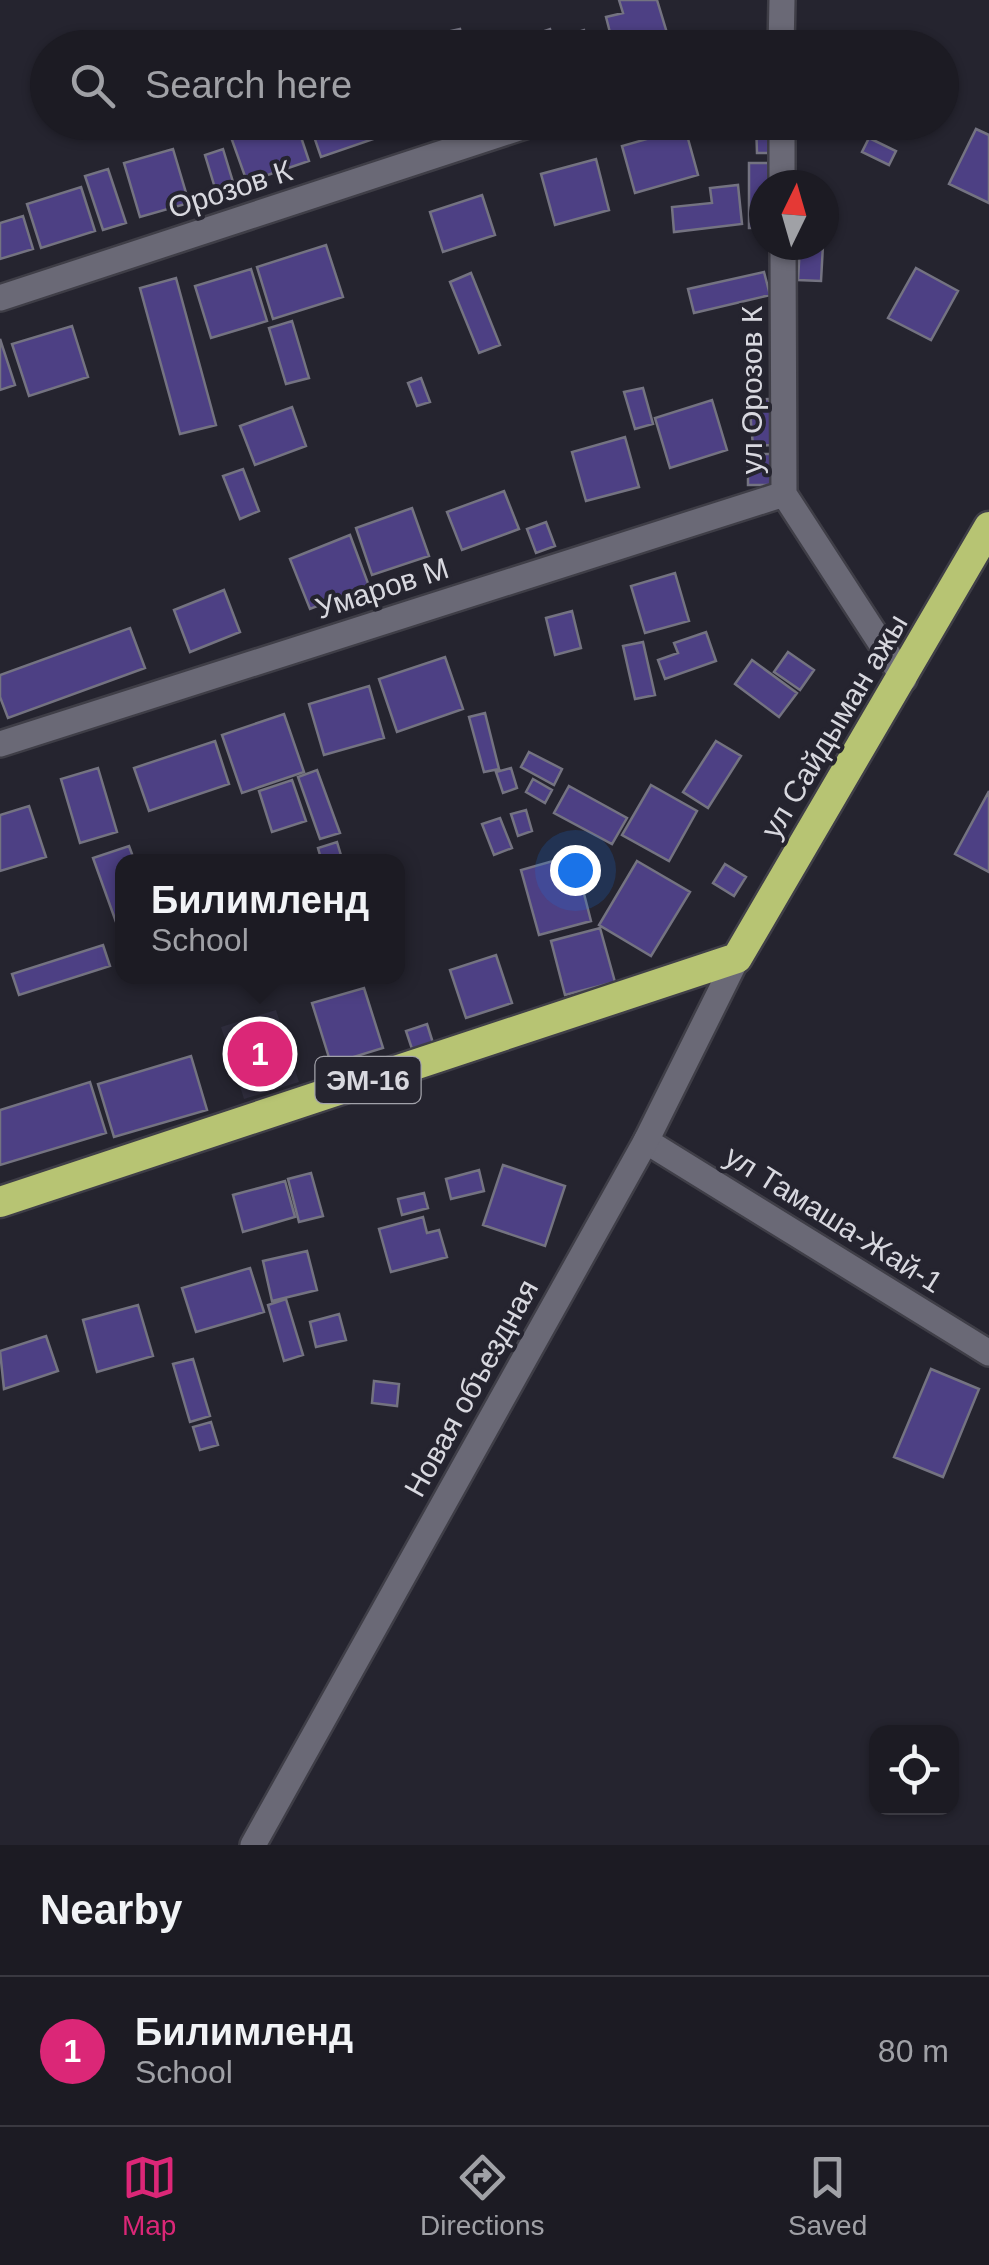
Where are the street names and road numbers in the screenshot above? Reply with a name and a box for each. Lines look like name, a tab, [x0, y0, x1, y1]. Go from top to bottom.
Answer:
street label: Орозов К	[164, 153, 297, 225]
street label: ул Орозов К	[735, 305, 768, 474]
street label: Умаров М	[311, 551, 453, 625]
street label: ул Сайдыман ажы	[754, 608, 914, 844]
road number: ЭМ-16	[316, 1057, 420, 1103]
street label: ул Тамаша-Жай-1	[719, 1139, 949, 1299]
street label: Новая объездная	[398, 1274, 544, 1502]

